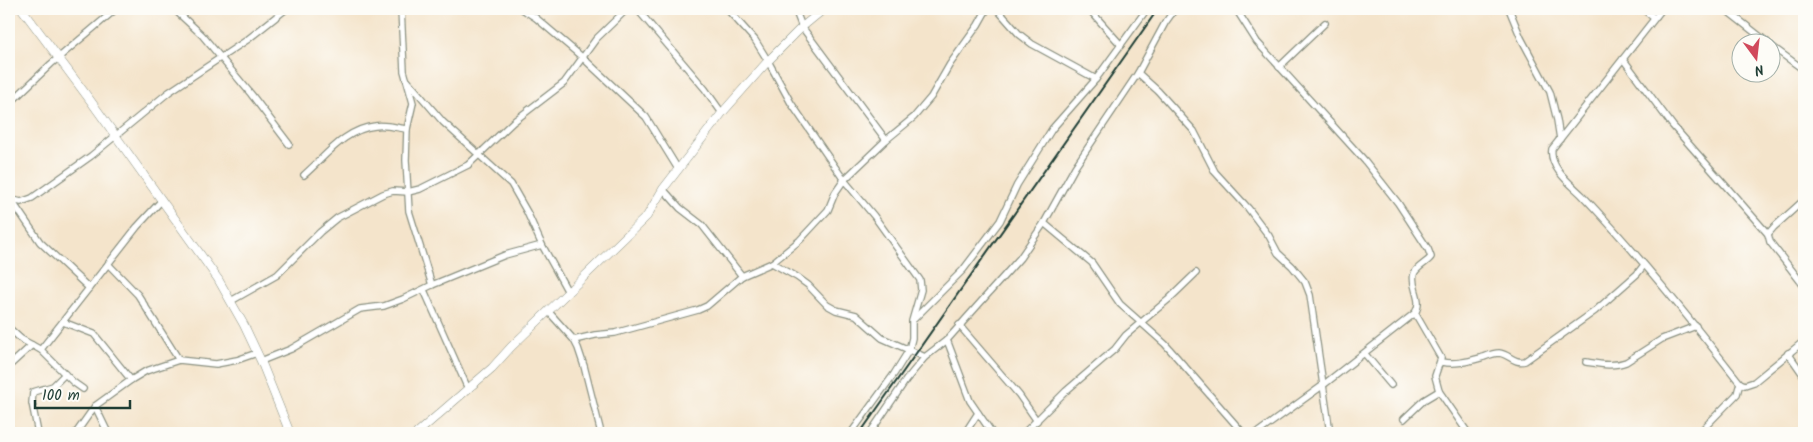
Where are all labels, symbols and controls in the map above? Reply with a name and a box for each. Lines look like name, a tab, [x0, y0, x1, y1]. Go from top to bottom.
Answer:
north arrow	[1730, 32, 1780, 82]
text: N	[1752, 58, 1766, 81]
scale bar	[35, 377, 130, 409]
text: 100 m	[42, 384, 80, 408]

